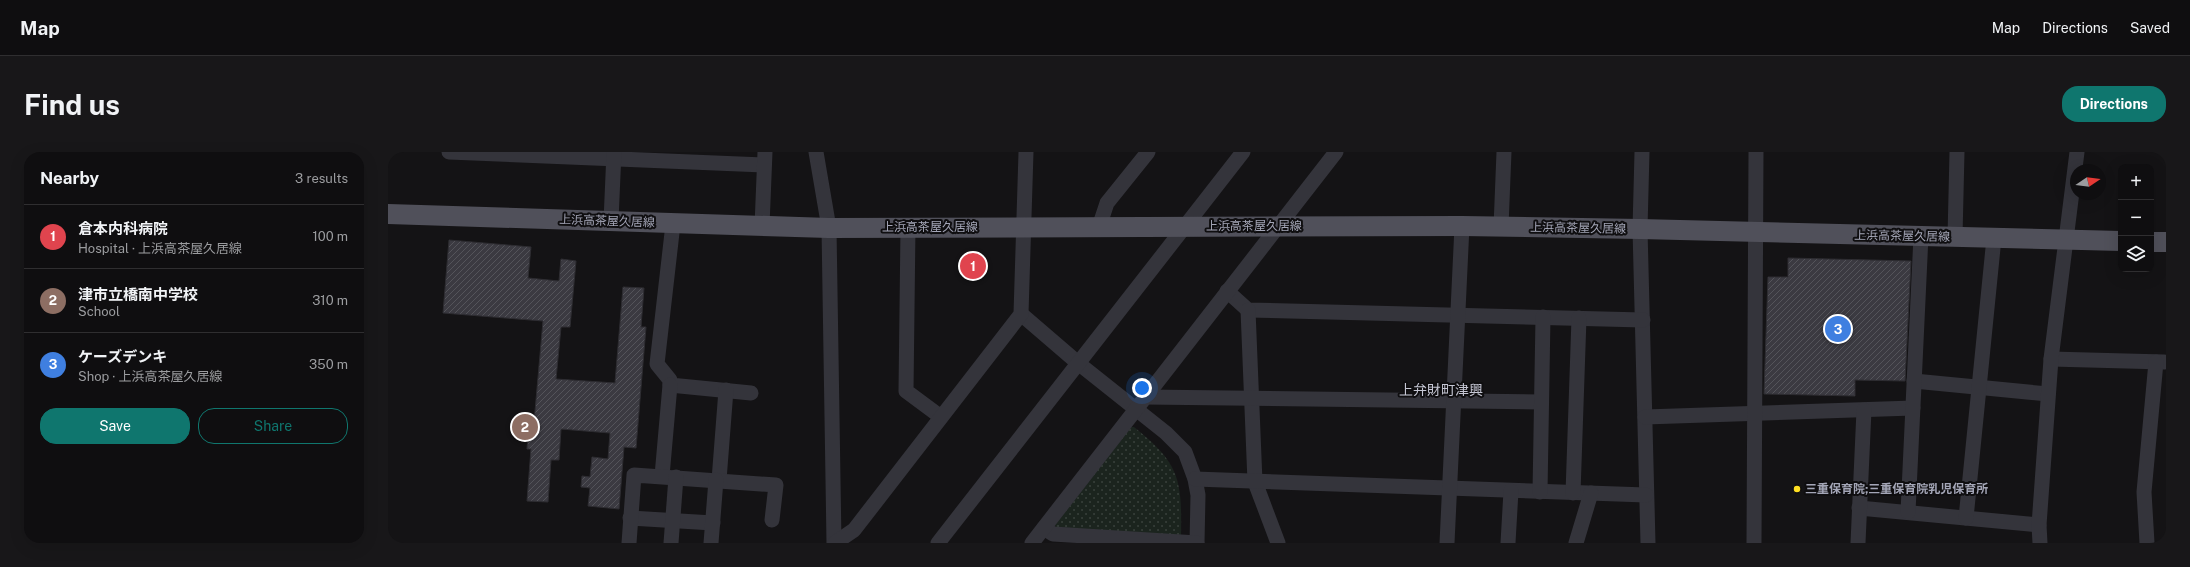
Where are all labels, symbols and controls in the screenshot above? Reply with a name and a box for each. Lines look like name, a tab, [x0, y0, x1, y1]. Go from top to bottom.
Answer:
text: Map	[20, 17, 60, 39]
text: Map	[1992, 20, 2020, 36]
text: Directions	[2042, 20, 2108, 36]
text: Saved	[2130, 20, 2170, 36]
button: Directions	[2062, 86, 2166, 122]
text: Find us	[24, 88, 120, 121]
north arrow	[2070, 164, 2106, 200]
map controls	[2118, 164, 2154, 272]
button: +	[2118, 164, 2154, 200]
text: Nearby	[40, 168, 99, 188]
text: 3 results	[295, 171, 348, 186]
button: −	[2118, 200, 2154, 236]
street label: 上浜高茶屋久居線	[559, 212, 655, 230]
street label: 上浜高茶屋久居線	[1206, 219, 1302, 233]
text: 倉本内科病院	[78, 220, 168, 237]
street label: 上浜高茶屋久居線	[882, 220, 978, 234]
street label: 上浜高茶屋久居線	[1530, 220, 1626, 236]
street label: 上浜高茶屋久居線	[1854, 228, 1950, 244]
text: 1	[50, 229, 56, 244]
text: 100 m	[312, 229, 348, 244]
button: layers	[2118, 236, 2154, 272]
text: Hospital · 上浜高茶屋久居線	[78, 241, 242, 256]
pin: 1	[960, 251, 986, 281]
text: 津市立橋南中学校	[78, 286, 198, 303]
text: 2	[49, 293, 57, 308]
text: 310 m	[312, 293, 348, 308]
text: School	[78, 304, 120, 319]
pin: 3	[1825, 314, 1851, 344]
text: ケーズデンキ	[78, 348, 167, 365]
text: 3	[49, 357, 57, 372]
text: 350 m	[309, 357, 348, 372]
text: Shop · 上浜高茶屋久居線	[78, 369, 222, 384]
your location	[1132, 378, 1152, 398]
district label: 上弁財町津興	[1399, 382, 1483, 398]
button: Save	[40, 408, 190, 444]
button: Share	[198, 408, 348, 444]
pin: 2	[512, 412, 538, 442]
place label: 三重保育院;三重保育院乳児保育所	[1805, 482, 1988, 496]
marker: 三重保育院;三重保育院乳児保育所	[1792, 484, 1802, 494]

